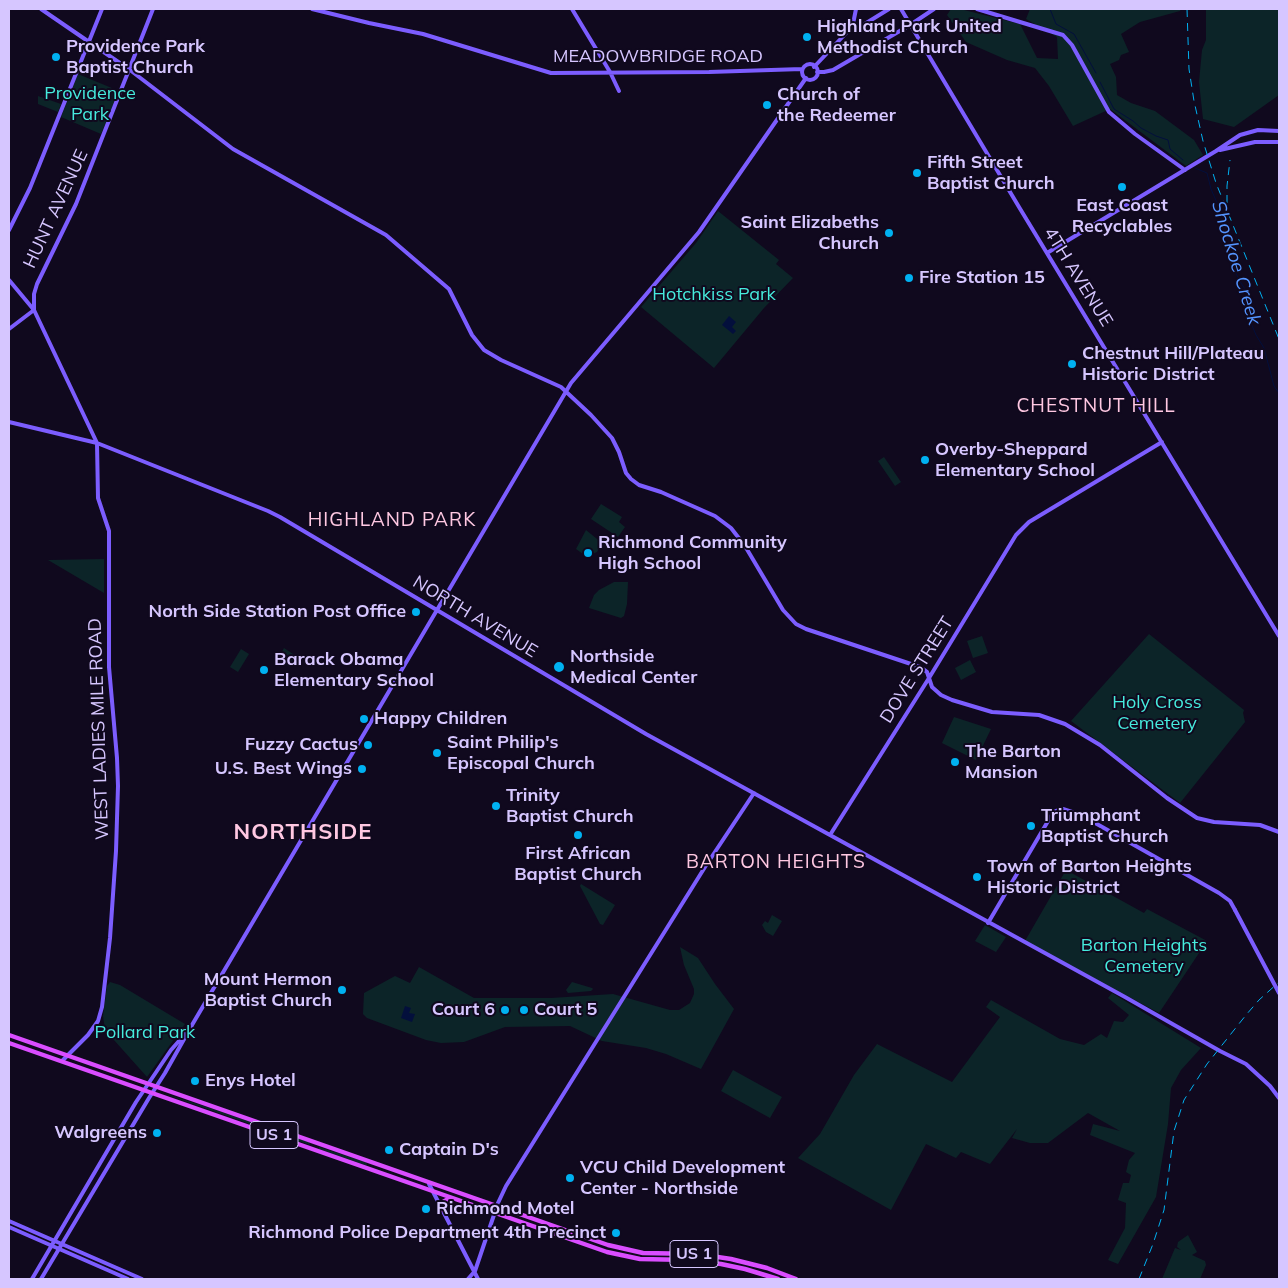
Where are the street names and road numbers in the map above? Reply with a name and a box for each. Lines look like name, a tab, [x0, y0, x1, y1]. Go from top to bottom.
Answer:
street label: MEADOWBRIDGE ROAD	[553, 46, 763, 68]
street label: HUNT AVENUE	[19, 146, 93, 272]
street label: 4TH AVENUE	[1039, 223, 1117, 331]
street label: NORTH AVENUE	[409, 571, 541, 663]
street label: DOVE STREET	[876, 613, 958, 727]
street label: WEST LADIES MILE ROAD	[84, 618, 114, 840]
road number: US 1	[250, 1122, 298, 1148]
road number: US 1	[670, 1240, 718, 1268]

